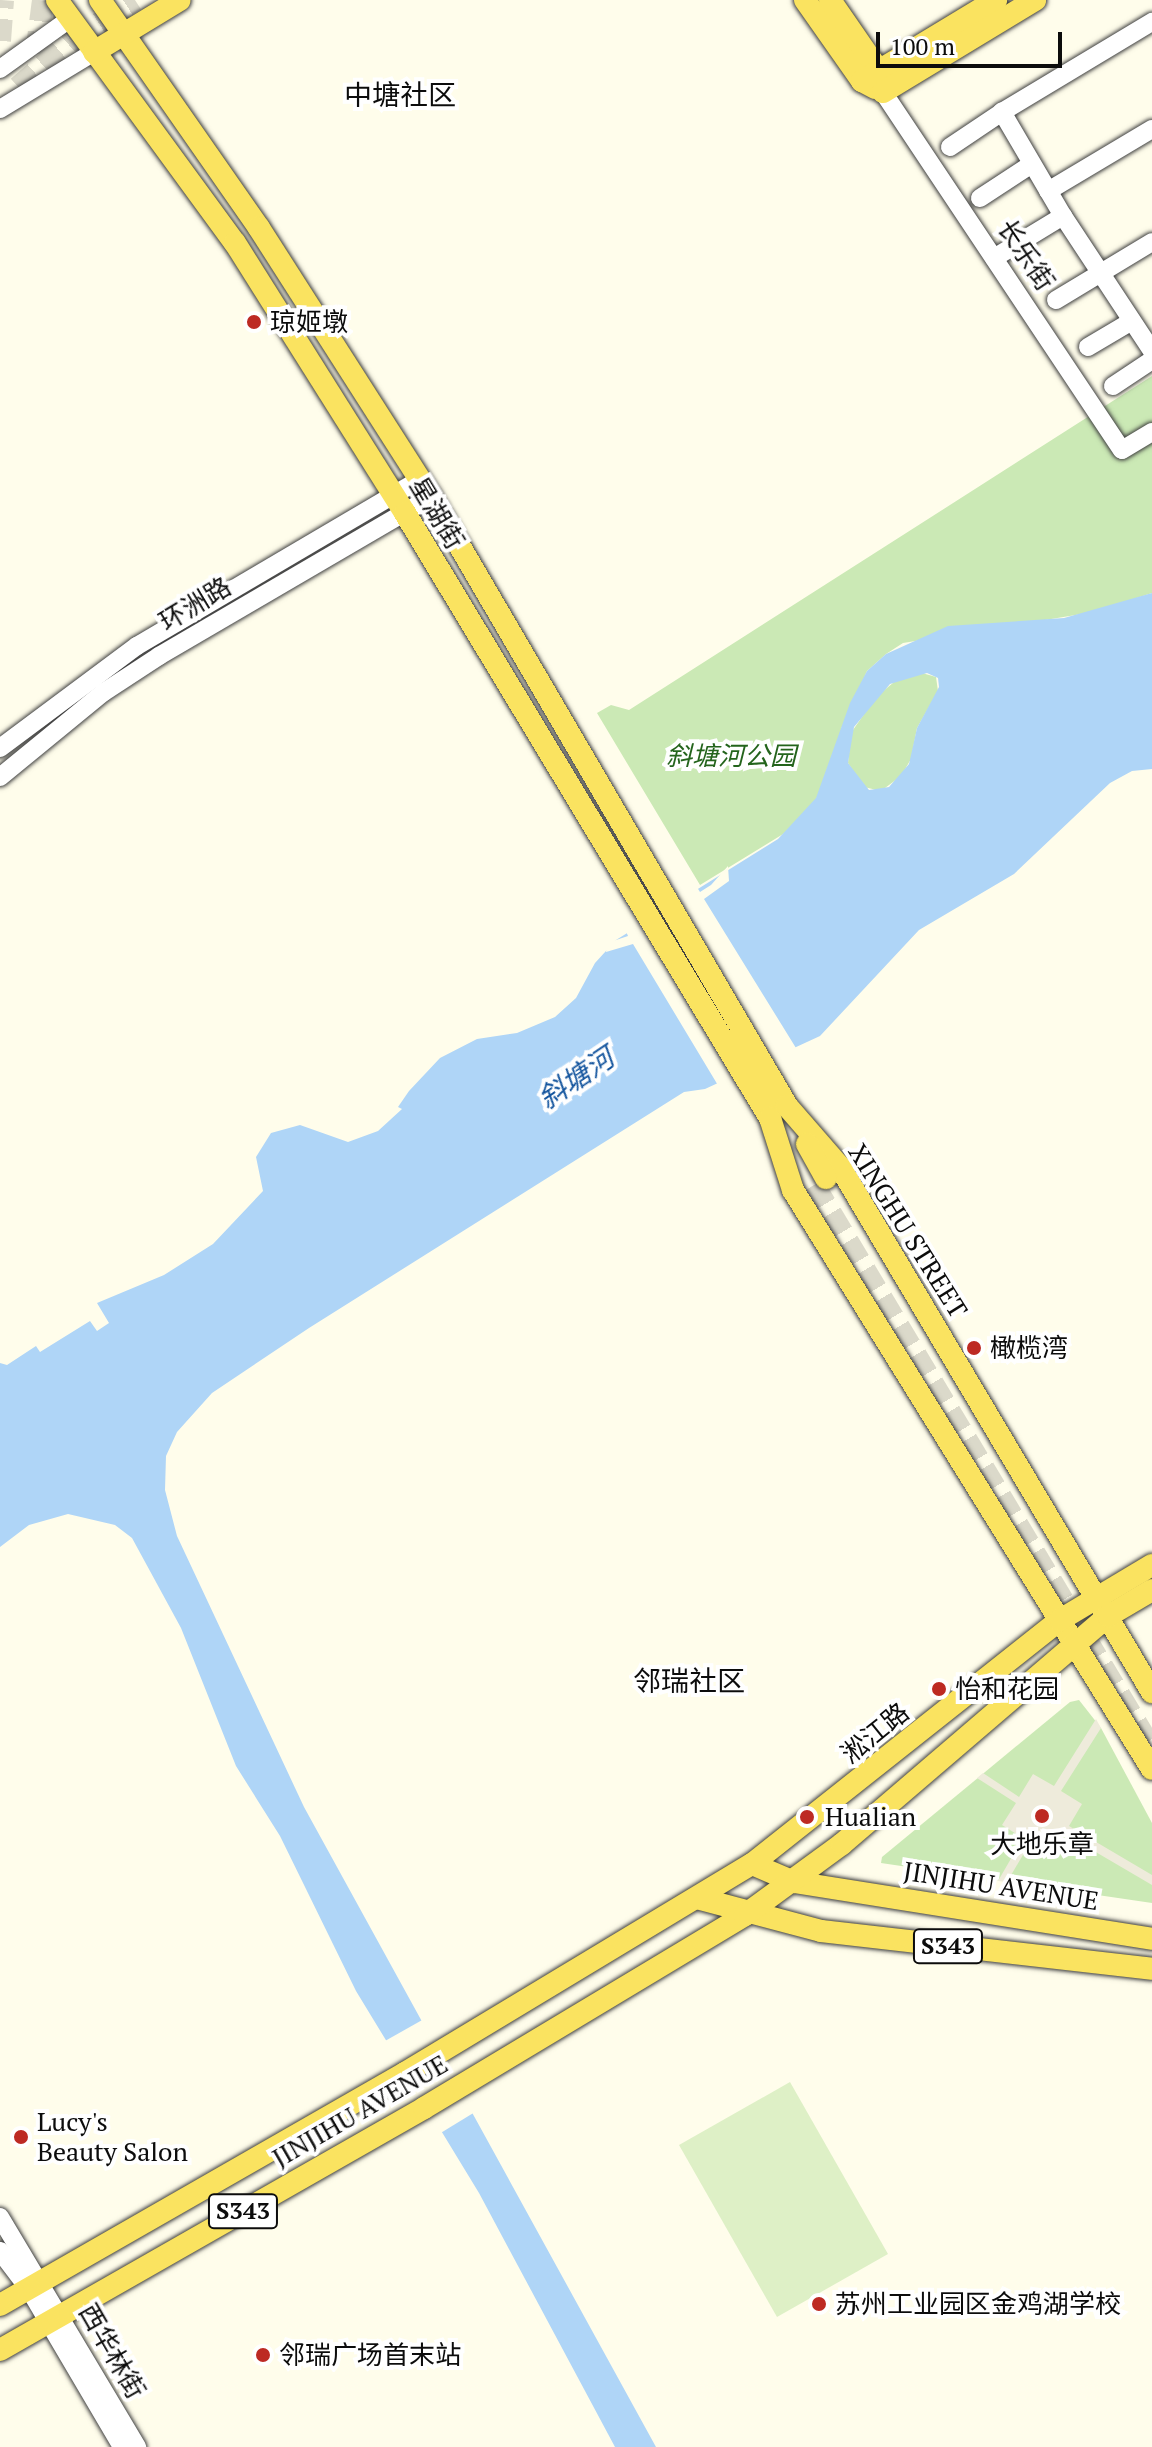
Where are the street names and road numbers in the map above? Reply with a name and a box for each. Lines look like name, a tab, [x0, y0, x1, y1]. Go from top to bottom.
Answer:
street label: 长乐街	[991, 214, 1061, 296]
street label: 星湖街	[404, 472, 470, 554]
street label: 环洲路	[154, 571, 236, 637]
street label: XINGHU STREET	[842, 1138, 974, 1324]
street label: 淞江路	[835, 1696, 915, 1770]
street label: JINJIHU AVENUE	[901, 1855, 1101, 1917]
road number: S343	[912, 1926, 984, 1966]
street label: JINJIHU AVENUE	[267, 2048, 453, 2174]
road number: S343	[207, 2191, 279, 2231]
street label: 西华林街	[72, 2298, 152, 2404]

